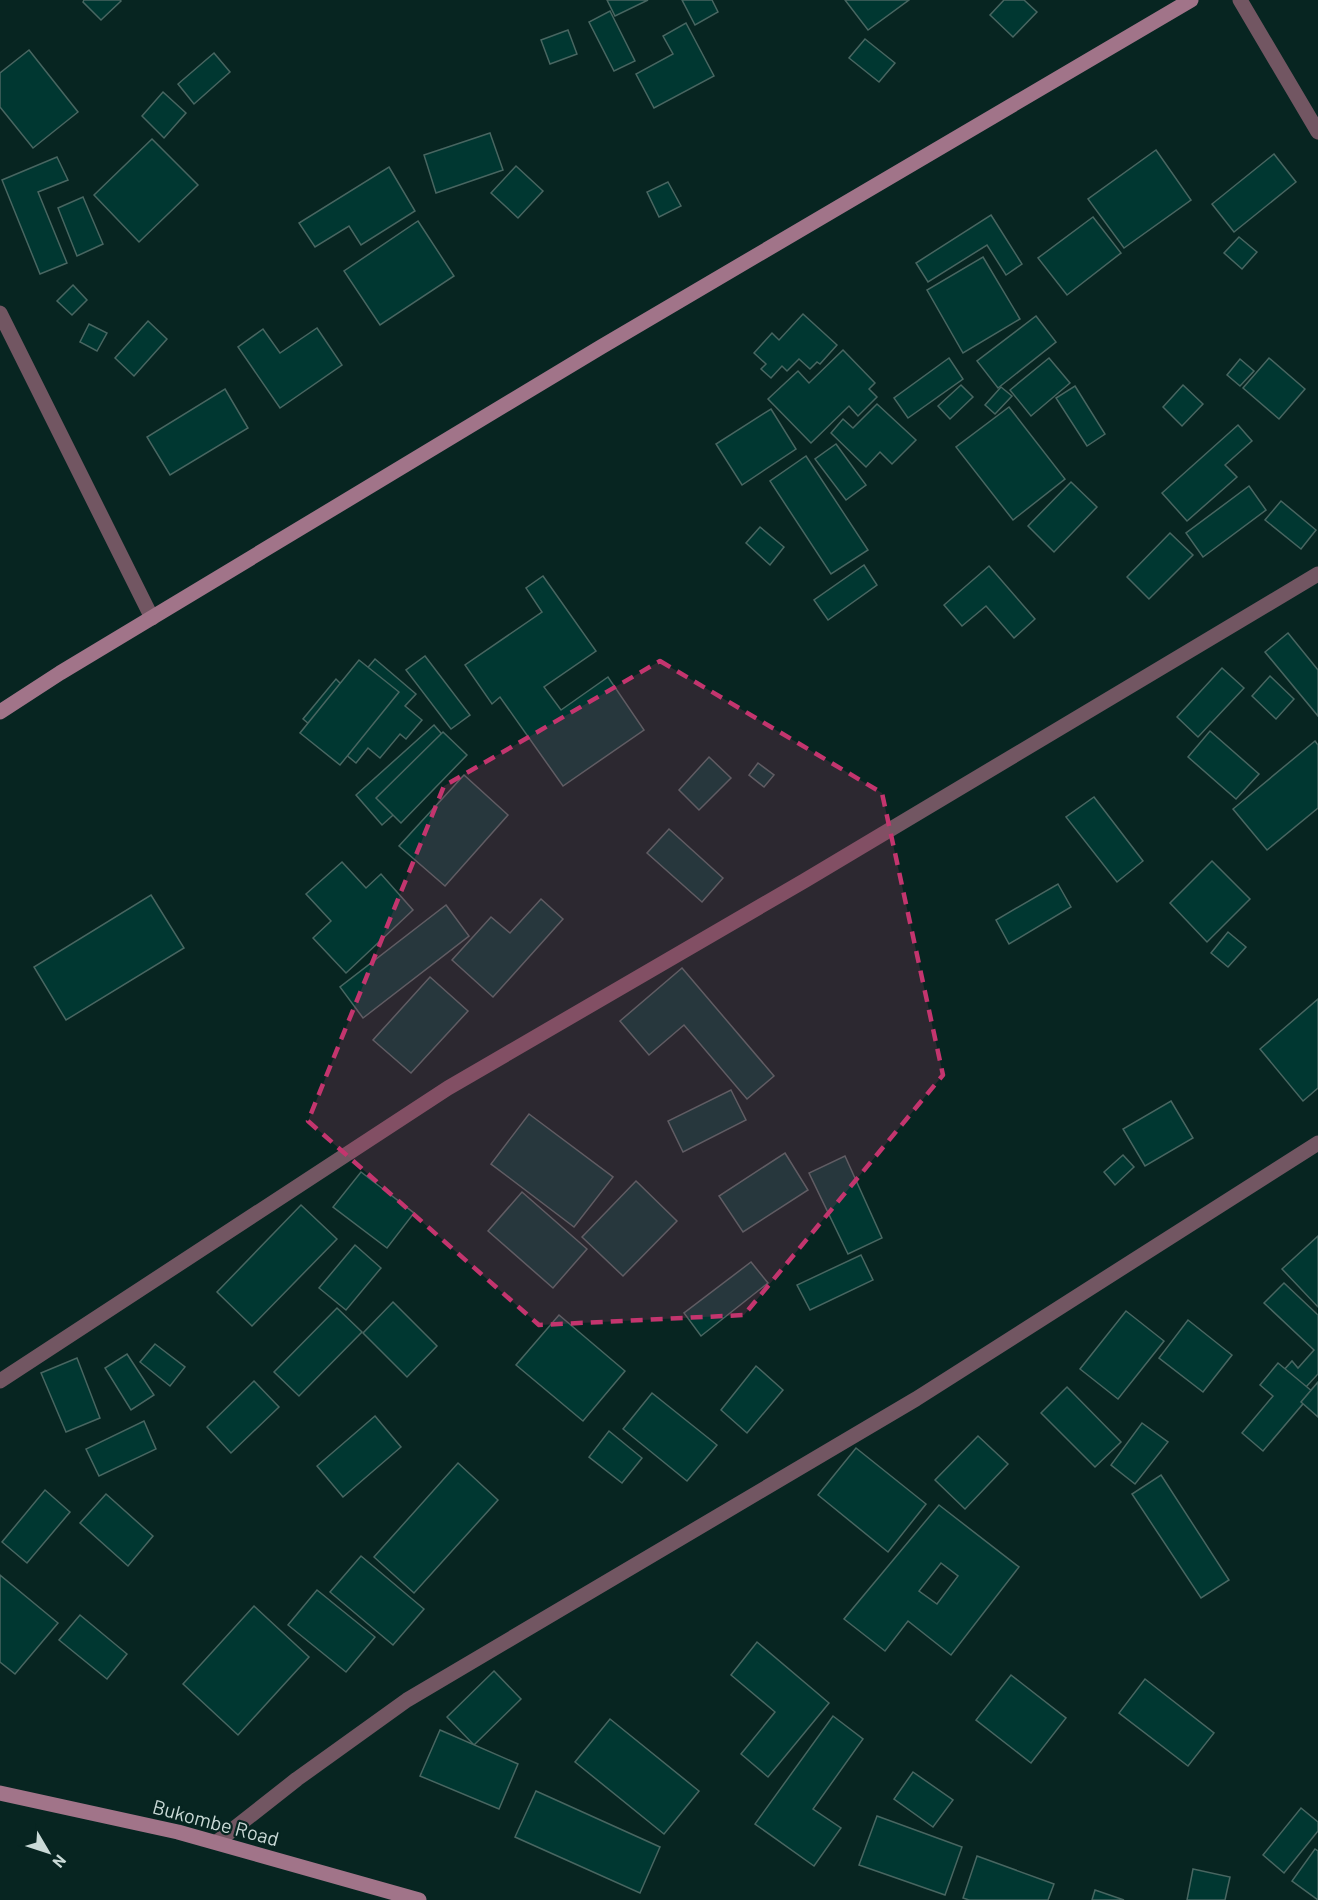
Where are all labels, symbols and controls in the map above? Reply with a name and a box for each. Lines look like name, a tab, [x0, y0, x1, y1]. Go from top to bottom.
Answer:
street label: Bukombe Road	[150, 1794, 282, 1850]
north arrow	[18, 1822, 78, 1882]
text: N	[49, 1852, 71, 1872]

